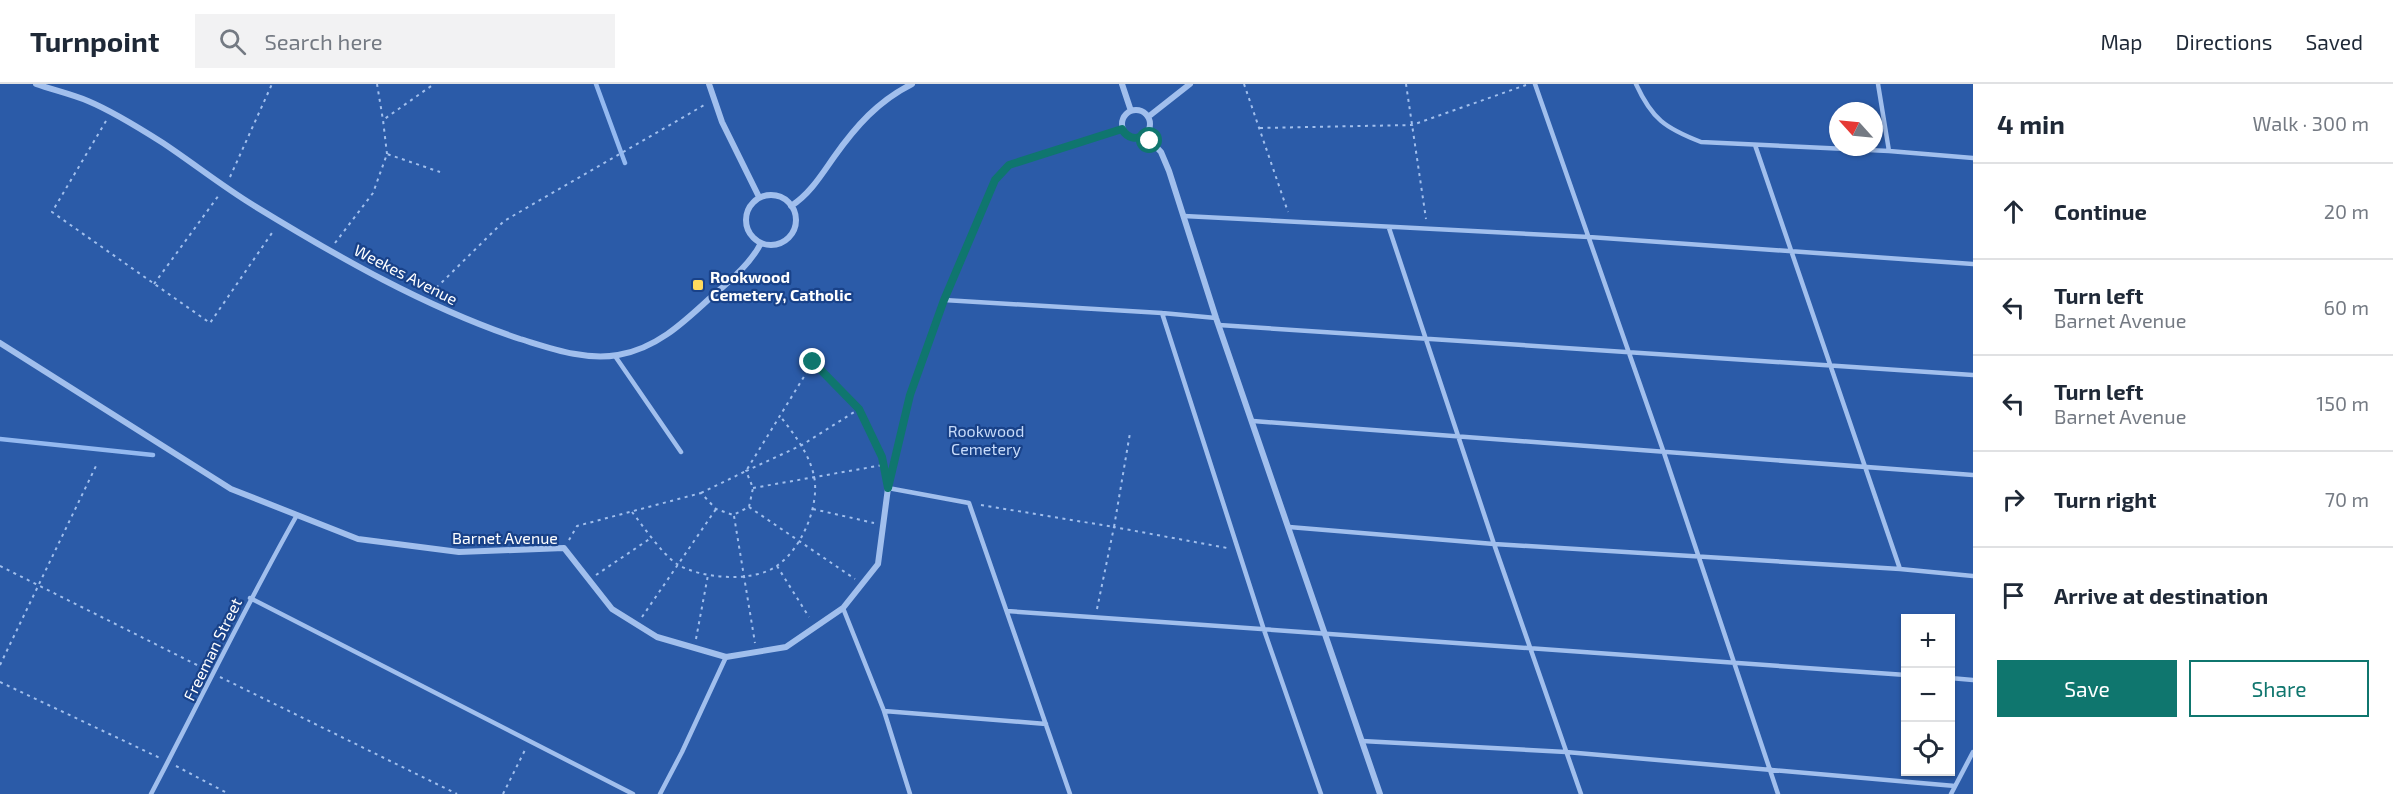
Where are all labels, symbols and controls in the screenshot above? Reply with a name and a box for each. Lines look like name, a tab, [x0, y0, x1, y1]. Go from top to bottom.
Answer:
search box	[195, 14, 615, 68]
text: Turnpoint	[30, 24, 159, 58]
icon: search	[216, 25, 249, 58]
text: Search here	[264, 28, 383, 54]
text: Map	[2100, 29, 2143, 54]
text: Directions	[2176, 29, 2272, 54]
text: Saved	[2305, 29, 2363, 54]
north arrow	[1829, 102, 1883, 156]
text: 4 min	[1997, 108, 2065, 139]
text: Walk · 300 m	[2253, 111, 2369, 135]
route start	[1136, 127, 1162, 153]
icon: ahead	[1997, 195, 2030, 228]
text: Continue	[2054, 198, 2147, 224]
text: 20 m	[2324, 199, 2369, 223]
street label: Weekes Avenue	[351, 240, 461, 308]
place label: Rookwood Cemetery, Catholic	[710, 267, 852, 305]
marker: Rookwood Cemetery, Catholic	[691, 278, 705, 292]
text: Turn left	[2054, 282, 2143, 308]
icon: left	[1997, 291, 2030, 324]
text: 60 m	[2324, 295, 2369, 319]
text: Barnet Avenue	[2054, 308, 2186, 332]
route end	[799, 348, 825, 374]
text: Turn left	[2054, 378, 2143, 404]
icon: left	[1997, 387, 2030, 420]
text: 150 m	[2316, 391, 2369, 415]
text: Barnet Avenue	[2054, 404, 2186, 428]
park label: Rookwood Cemetery	[948, 421, 1024, 458]
icon: right	[1997, 483, 2030, 516]
text: Turn right	[2054, 486, 2156, 512]
text: 70 m	[2325, 487, 2369, 511]
street label: Barnet Avenue	[452, 528, 558, 547]
icon: arrive	[1997, 579, 2030, 612]
text: Arrive at destination	[2054, 582, 2268, 608]
street label: Freeman Street	[179, 595, 245, 703]
map controls	[1901, 614, 1955, 776]
button: +	[1901, 614, 1955, 668]
button: Save	[1997, 660, 2177, 717]
button: Share	[2189, 660, 2369, 717]
button: −	[1901, 668, 1955, 722]
button: locate	[1901, 722, 1955, 776]

